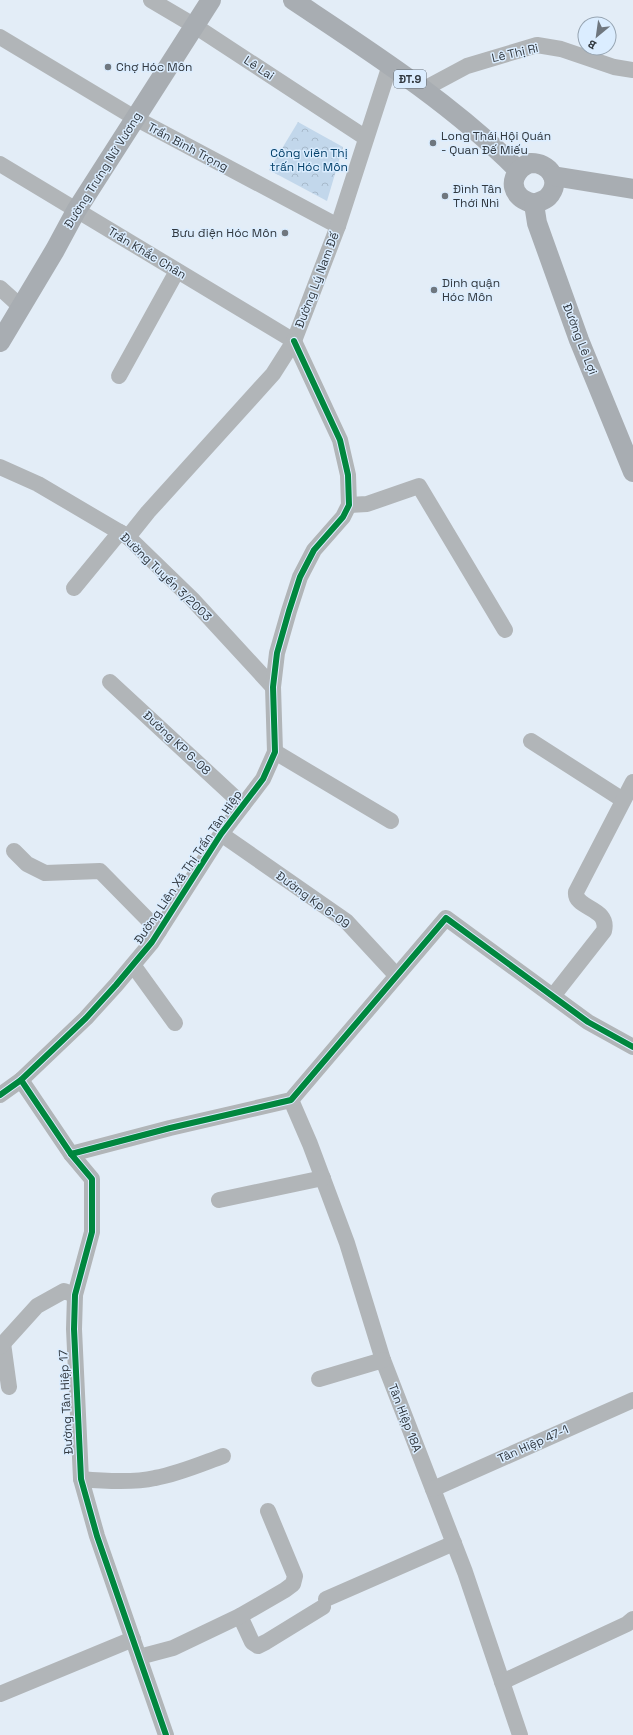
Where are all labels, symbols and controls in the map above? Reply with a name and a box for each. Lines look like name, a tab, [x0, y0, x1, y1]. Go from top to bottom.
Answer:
north arrow	[577, 16, 617, 56]
text: B	[586, 37, 599, 53]
street label: Lê Thị Ri	[490, 40, 540, 66]
street label: Lê Lai	[241, 52, 277, 84]
place label: Chợ Hóc Môn	[116, 59, 192, 75]
marker: Chợ Hóc Môn	[103, 62, 113, 72]
road number: ĐT.9	[394, 70, 426, 88]
street label: Đường Trưng Nữ Vương	[61, 109, 145, 231]
street label: Trần Bình Trọng	[145, 119, 231, 175]
place label: Long Thái Hội Quán - Quan Đế Miếu	[441, 128, 551, 158]
marker: Long Thái Hội Quán - Quan Đế Miếu	[428, 138, 438, 148]
park label: Công viên Thị trấn Hóc Môn	[270, 145, 348, 175]
place label: Đình Tân Thới Nhì	[453, 181, 502, 211]
marker: Đình Tân Thới Nhì	[440, 191, 450, 201]
street label: Trần Khắc Chân	[105, 223, 189, 283]
place label: Bưu điện Hóc Môn	[171, 225, 277, 241]
marker: Bưu điện Hóc Môn	[280, 228, 290, 238]
street label: Đường Lý Nam Đế	[291, 230, 343, 330]
place label: Dinh quận Hóc Môn	[442, 275, 500, 305]
marker: Dinh quận Hóc Môn	[429, 285, 439, 295]
street label: Đường Lê Lợi	[559, 301, 601, 377]
street label: Đường Tuyến 3/2003	[117, 529, 215, 625]
street label: Đường KP 6-08	[140, 708, 214, 778]
street label: Đường Liên Xã Thị Trấn Tân Hiệp	[130, 787, 246, 947]
street label: Đường Kp 6-09	[273, 868, 353, 932]
street label: Đường Tân Hiệp 17	[55, 1349, 77, 1455]
street label: Tân Hiệp 18A	[385, 1381, 426, 1455]
street label: Tân Hiệp 47-1	[495, 1421, 571, 1467]

